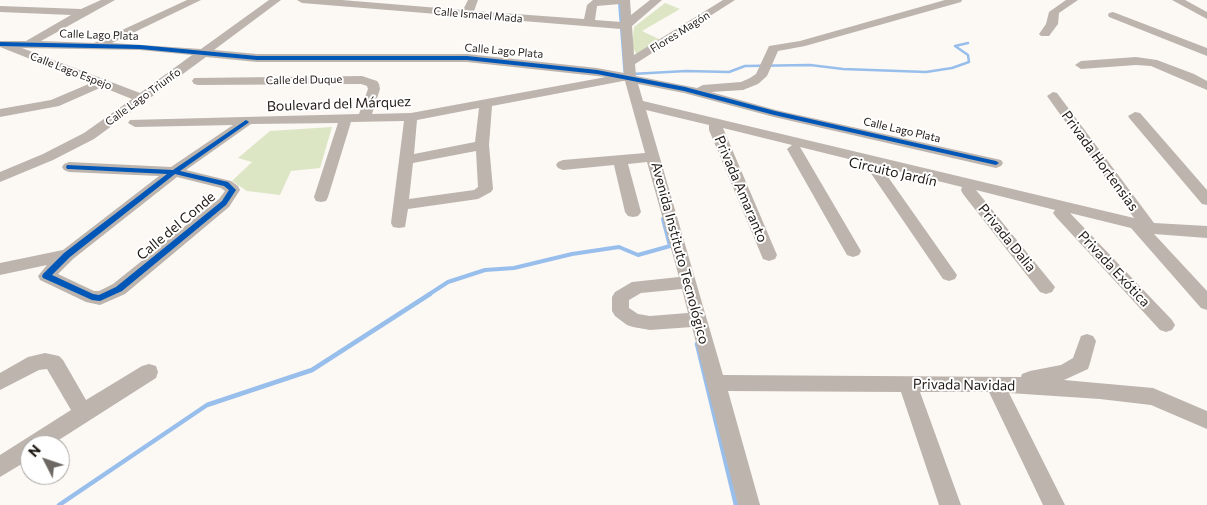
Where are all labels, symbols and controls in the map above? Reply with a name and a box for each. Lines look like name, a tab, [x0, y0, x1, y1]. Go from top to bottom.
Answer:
street label: Calle Ismael Mada	[433, 5, 523, 25]
street label: Flores Magón	[648, 8, 712, 56]
street label: Calle Lago Plata	[59, 27, 139, 43]
street label: Calle Lago Plata	[464, 41, 544, 61]
street label: Calle Lago Espejo	[28, 49, 114, 93]
street label: Calle Lago Triunfo	[103, 65, 183, 129]
street label: Calle del Duque	[266, 73, 342, 87]
street label: Boulevard del Márquez	[267, 93, 411, 115]
street label: Privada Hortensias	[1058, 108, 1142, 214]
street label: Calle Lago Plata	[862, 115, 942, 145]
street label: Privada Amaranto	[711, 133, 771, 245]
street label: Circuito Jardín	[847, 154, 939, 190]
street label: Avenida Instituto Tecnológico	[648, 160, 712, 346]
street label: Calle del Conde	[133, 188, 219, 264]
street label: Privada Dalia	[975, 201, 1039, 275]
street label: Privada Exótica	[1075, 228, 1153, 310]
street label: Privada Navidad	[913, 376, 1015, 394]
north arrow	[20, 435, 70, 485]
text: N	[24, 441, 44, 460]

